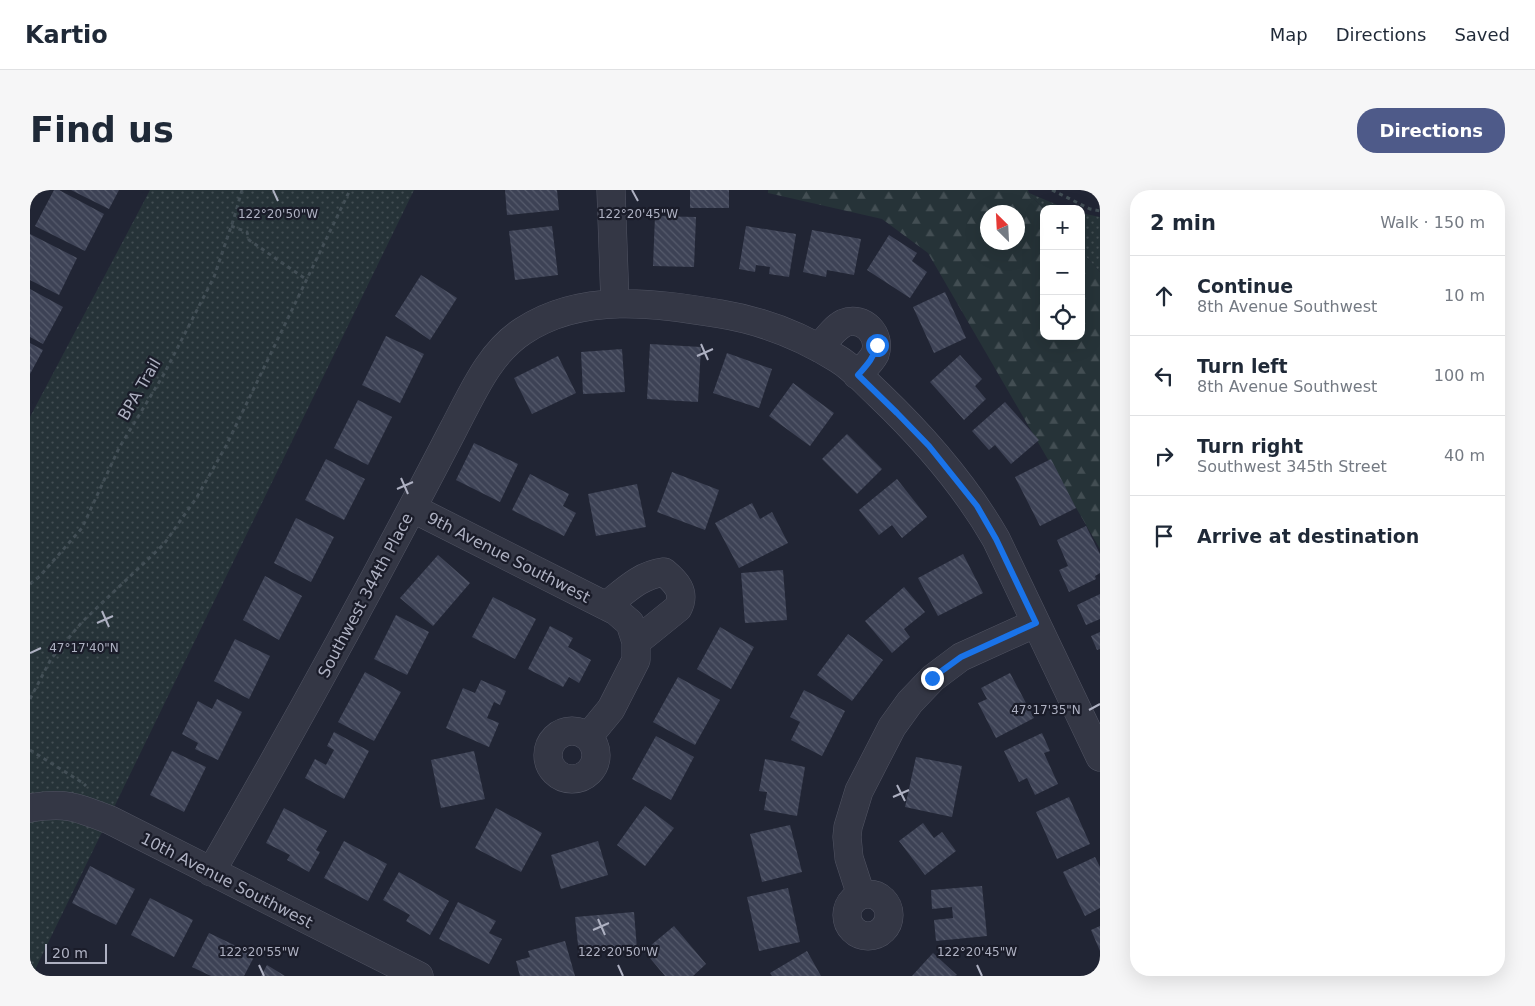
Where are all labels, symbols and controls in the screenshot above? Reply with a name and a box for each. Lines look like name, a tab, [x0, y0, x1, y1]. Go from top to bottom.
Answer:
text: Kartio	[25, 21, 108, 49]
text: Map	[1270, 24, 1308, 45]
text: Directions	[1336, 24, 1426, 45]
text: Saved	[1454, 24, 1510, 45]
button: Directions	[1357, 108, 1505, 153]
text: Find us	[30, 110, 174, 150]
north arrow	[980, 205, 1025, 250]
map controls	[1040, 205, 1085, 340]
button: +	[1040, 205, 1085, 250]
text: 122°20'50"W	[238, 207, 318, 221]
text: 122°20'45"W	[598, 207, 678, 221]
text: 2 min	[1150, 211, 1216, 235]
text: Walk · 150 m	[1380, 213, 1485, 232]
button: −	[1040, 250, 1085, 295]
text: Continue	[1197, 275, 1293, 297]
icon: ahead	[1150, 282, 1178, 310]
text: 10 m	[1444, 286, 1485, 305]
button: locate	[1040, 295, 1085, 340]
text: 8th Avenue Southwest	[1197, 297, 1377, 316]
route start	[866, 334, 889, 357]
street label: BPA Trail	[114, 355, 165, 424]
text: Turn left	[1197, 355, 1288, 377]
icon: left	[1150, 362, 1178, 390]
text: 100 m	[1434, 366, 1485, 385]
text: 8th Avenue Southwest	[1197, 377, 1377, 396]
text: Turn right	[1197, 435, 1303, 457]
icon: right	[1150, 442, 1178, 470]
text: 40 m	[1444, 446, 1485, 465]
text: Southwest 345th Street	[1197, 457, 1387, 476]
street label: 9th Avenue Southwest	[424, 508, 593, 607]
street label: Southwest 344th Place	[314, 510, 417, 681]
icon: arrive	[1150, 522, 1178, 550]
text: Arrive at destination	[1197, 525, 1419, 547]
text: 47°17'40"N	[49, 641, 119, 655]
route end	[921, 667, 944, 690]
text: 47°17'35"N	[1011, 703, 1081, 717]
street label: 10th Avenue Southwest	[138, 829, 316, 932]
scale bar	[45, 941, 108, 964]
text: 20 m	[52, 945, 88, 961]
text: 122°20'55"W	[219, 945, 299, 959]
text: 122°20'50"W	[578, 945, 658, 959]
text: 122°20'45"W	[937, 945, 1017, 959]

